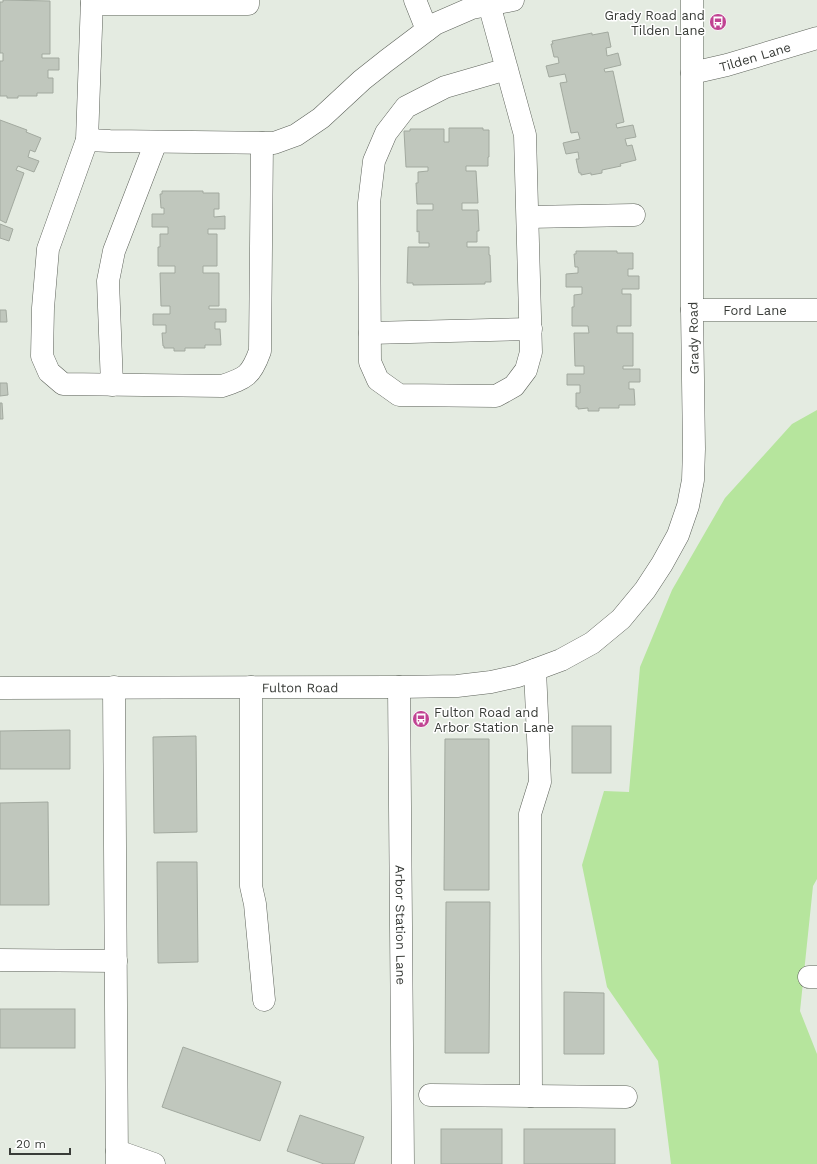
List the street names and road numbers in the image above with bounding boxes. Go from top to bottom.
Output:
street label: Tilden Lane [718,39,793,75]
street label: Grady Road [685,302,702,374]
street label: Ford Lane [723,303,787,318]
street label: Fulton Road [262,680,338,695]
street label: Arbor Station Lane [392,865,408,985]

